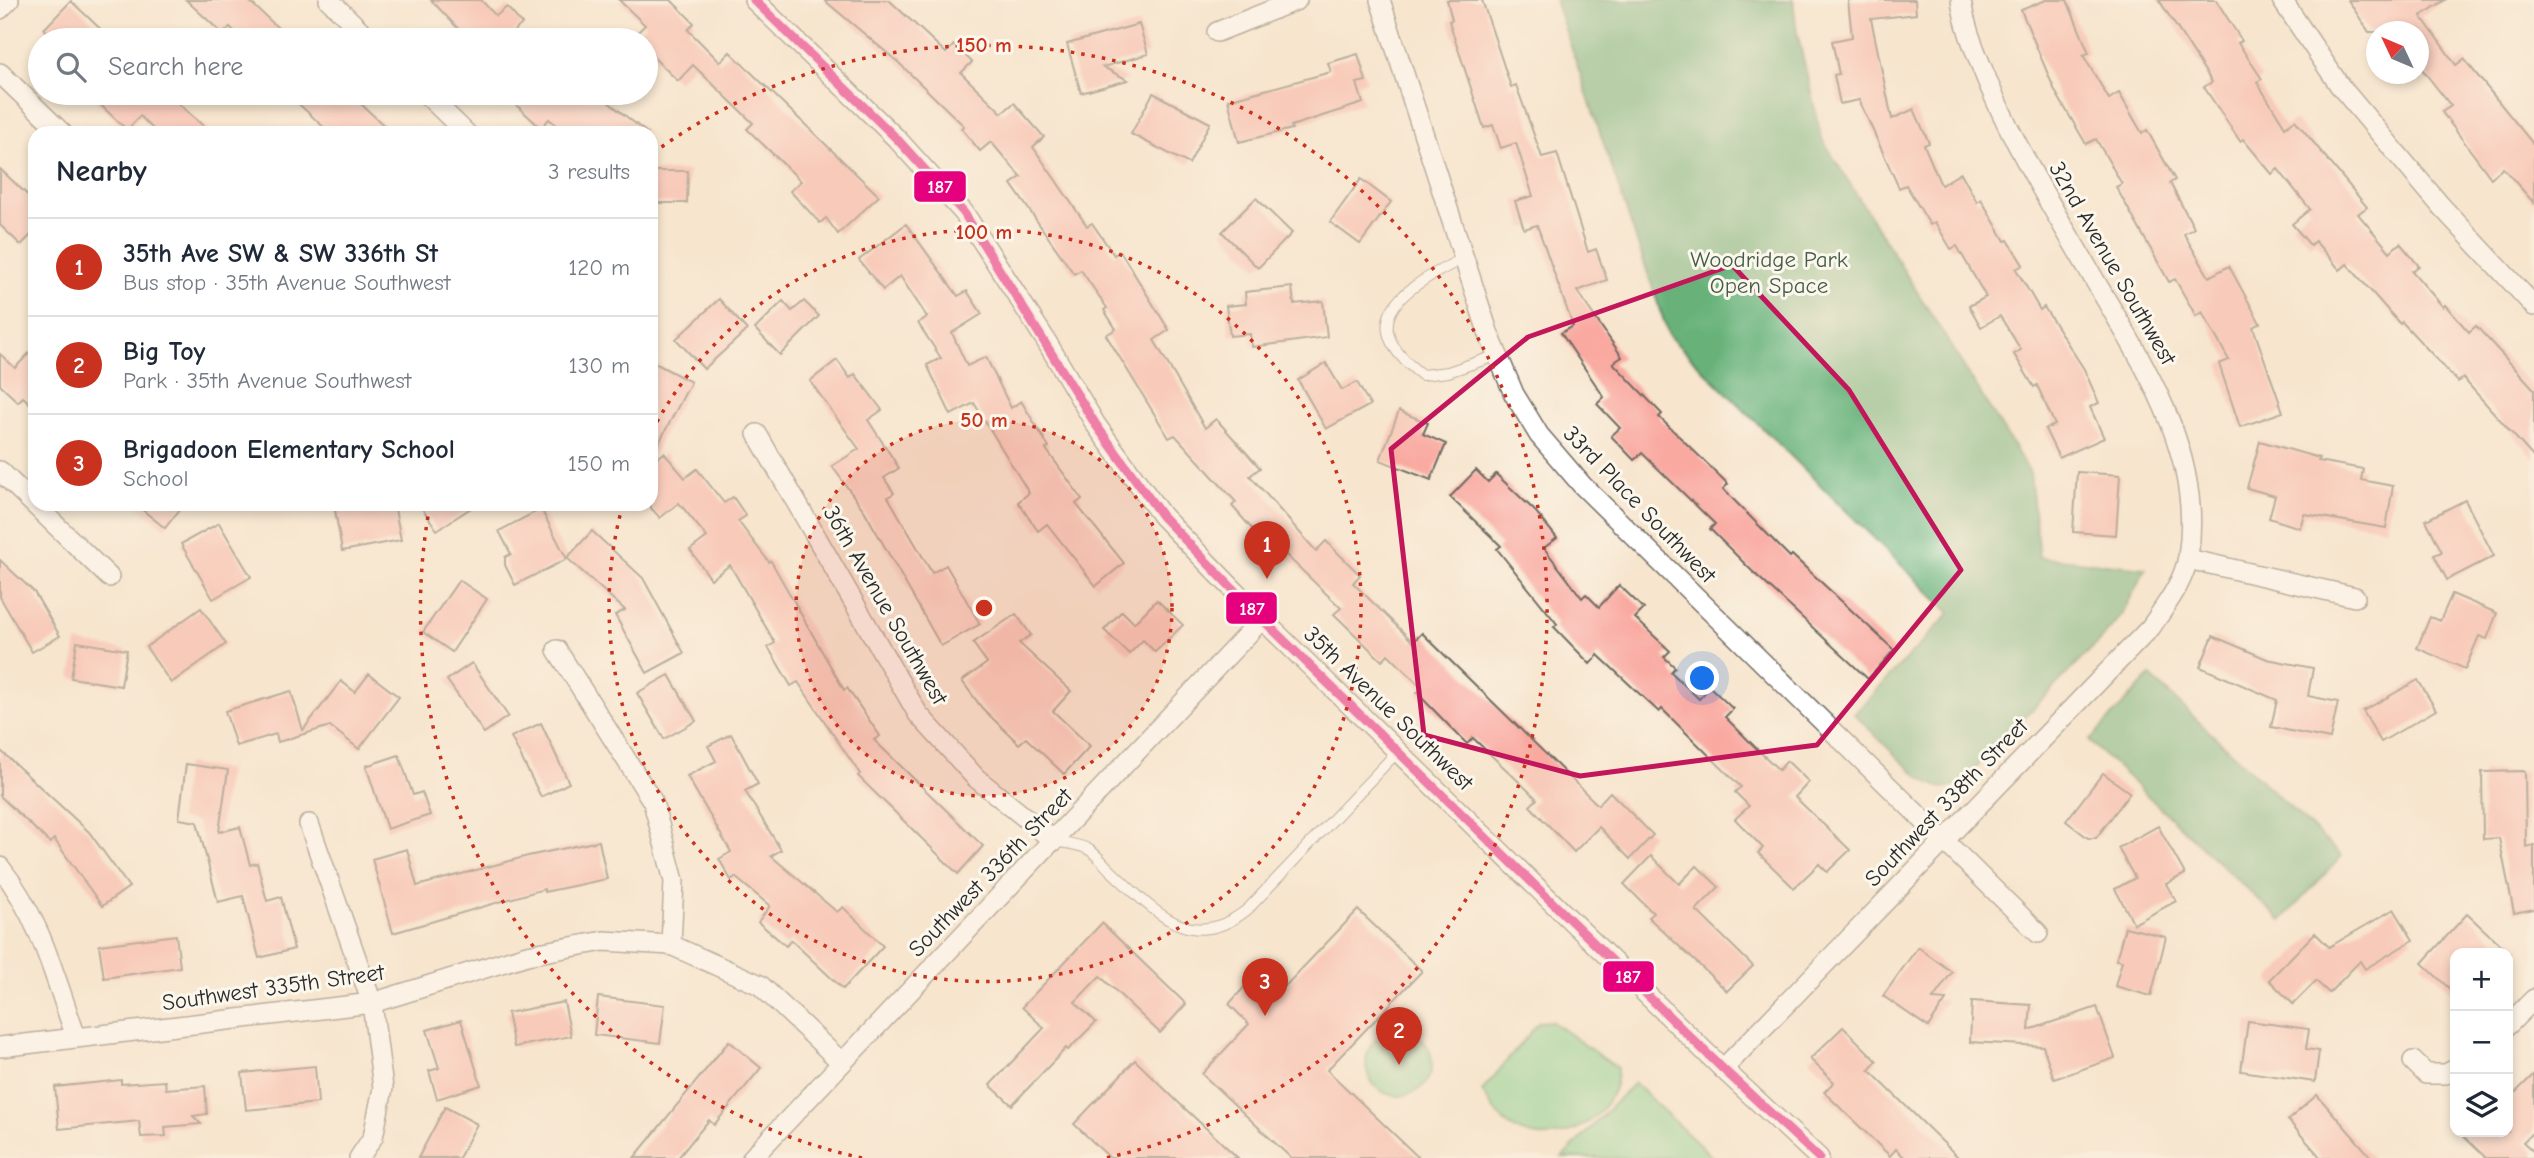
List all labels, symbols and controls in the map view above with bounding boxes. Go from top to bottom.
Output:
north arrow [2366,21,2429,84]
search box [28,28,658,105]
text: 150 m [956,33,1012,57]
icon: search [52,48,90,86]
text: Search here [108,52,243,82]
text: Nearby [56,154,147,189]
street label: 32nd Avenue Southwest [2043,157,2183,371]
text: 3 results [548,158,630,185]
line badge: 187 [913,170,967,203]
text: 187 [927,176,953,198]
text: 100 m [956,220,1012,244]
text: 35th Ave SW & SW 336th St [123,239,438,269]
park label: Woodridge Park Open Space [1690,246,1848,299]
text: 1 [74,254,84,281]
text: 120 m [568,254,630,281]
text: Bus stop · 35th Avenue Southwest [123,269,450,296]
text: Big Toy [123,337,205,367]
text: 2 [73,352,85,379]
text: 130 m [569,352,630,379]
text: Park · 35th Avenue Southwest [123,367,411,394]
text: 50 m [960,408,1008,432]
street label: 33rd Place Southwest [1558,420,1723,590]
text: Brigadoon Elementary School [123,435,455,465]
text: 3 [73,450,85,477]
text: 150 m [568,450,630,477]
text: School [123,465,188,492]
street label: 36th Avenue Southwest [818,501,954,711]
pin: 1 [1244,521,1290,579]
line badge: 187 [1225,591,1278,625]
centre of rings [972,596,996,620]
text: 187 [1239,598,1265,620]
street label: 35th Avenue Southwest [1298,621,1480,797]
your location [1685,661,1719,695]
street label: Southwest 338th Street [1859,712,2035,892]
street label: Southwest 336th Street [903,781,1079,962]
map controls [2450,948,2513,1137]
button: + [2450,948,2513,1011]
street label: Southwest 335th Street [160,958,387,1016]
pin: 3 [1242,958,1288,1016]
line badge: 187 [1602,960,1655,993]
text: 187 [1615,966,1641,988]
pin: 2 [1376,1007,1422,1065]
button: − [2450,1011,2513,1074]
button: layers [2450,1074,2513,1137]

